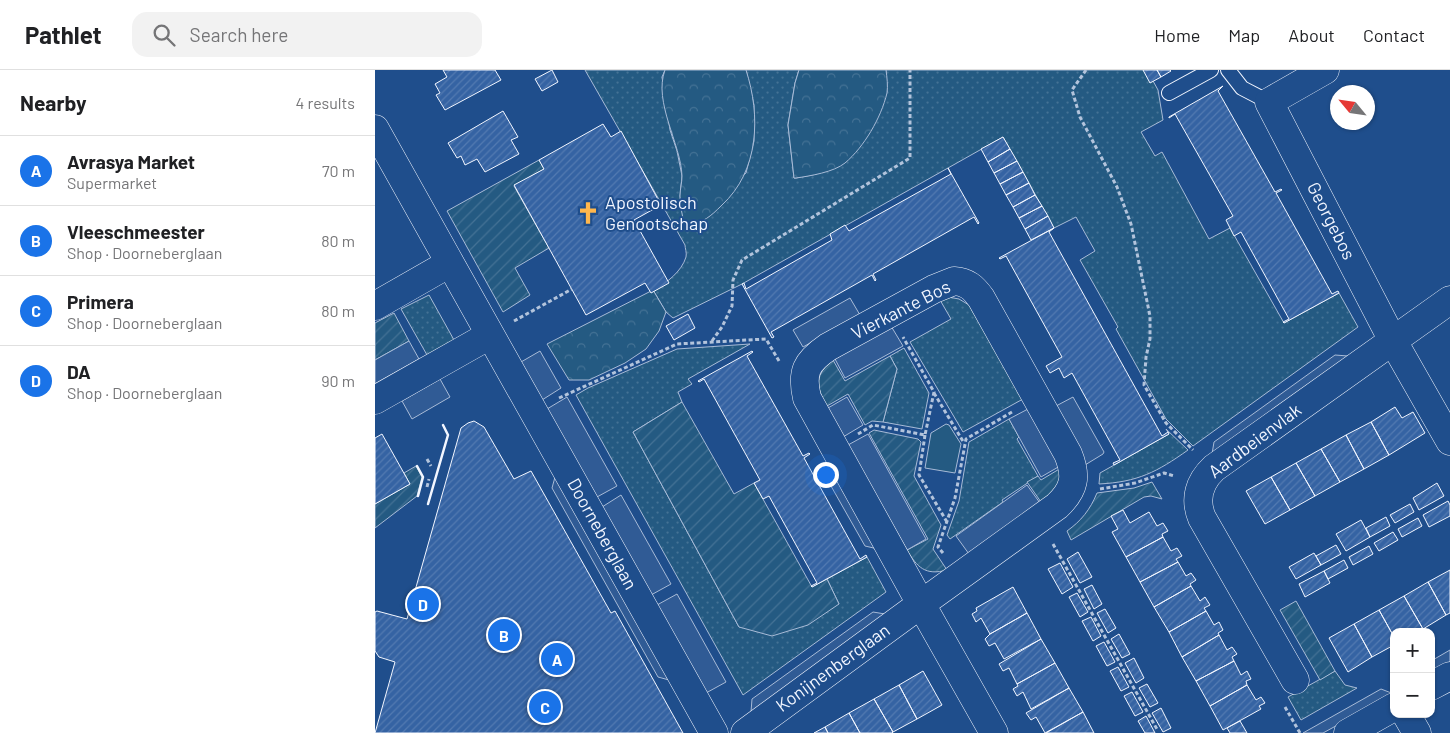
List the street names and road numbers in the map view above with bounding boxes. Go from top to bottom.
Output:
street label: Georgebos [1303,178,1361,263]
street label: Vierkante Bos [847,275,954,344]
street label: Aardbeienvlak [1204,398,1305,482]
street label: Doorneberglaan [563,474,643,593]
street label: Konijnenberglaan [771,618,894,716]

